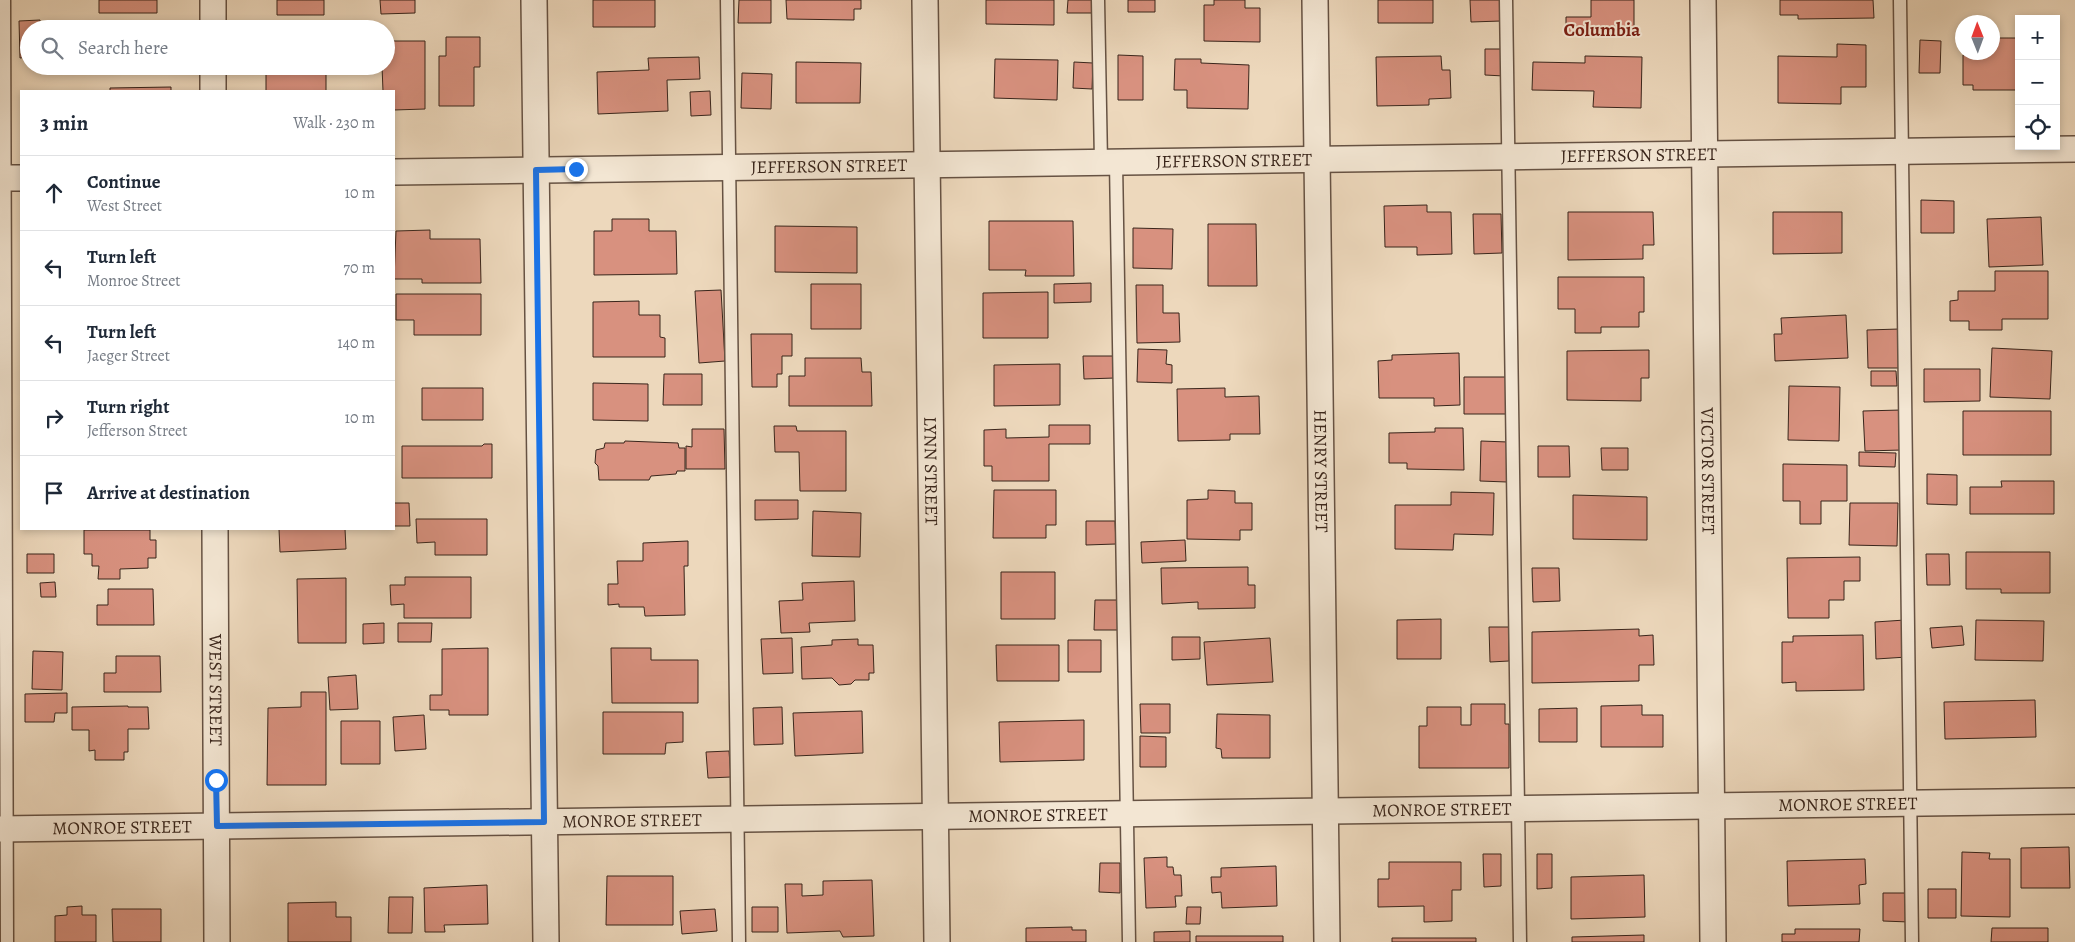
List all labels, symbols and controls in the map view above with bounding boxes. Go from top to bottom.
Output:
north arrow [1955,15,2000,60]
map controls [2015,15,2060,150]
button: + [2015,15,2060,60]
district label: Columbia [1564,17,1641,43]
search box [20,20,395,75]
icon: search [38,34,66,62]
text: Search here [78,35,168,61]
button: − [2015,60,2060,105]
button: locate [2015,105,2060,150]
text: 3 min [40,109,88,137]
text: Walk · 230 m [293,112,375,134]
street label: JEFFERSON STREET [1561,142,1717,168]
street label: JEFFERSON STREET [1156,147,1312,174]
street label: JEFFERSON STREET [751,153,907,179]
route end [565,158,588,181]
text: Continue [87,169,161,195]
icon: ahead [40,179,68,207]
text: 10 m [345,182,375,204]
text: West Street [87,195,162,217]
text: Turn left [87,244,156,270]
icon: left [40,254,68,282]
text: 70 m [343,257,375,279]
text: Monroe Street [87,270,181,292]
text: Turn left [87,319,156,345]
icon: left [40,329,68,357]
text: 140 m [337,332,375,354]
text: Jaeger Street [87,345,170,367]
text: Turn right [87,394,169,420]
icon: right [40,404,68,432]
street label: VICTOR STREET [1695,406,1721,535]
text: 10 m [345,407,375,429]
street label: HENRY STREET [1308,409,1334,533]
street label: LYNN STREET [918,416,944,526]
text: Jefferson Street [87,420,188,442]
icon: arrive [40,479,68,507]
text: Arrive at destination [87,480,250,506]
street label: WEST STREET [204,633,228,746]
route start [205,769,228,792]
street label: MONROE STREET [1778,791,1918,817]
street label: MONROE STREET [1372,797,1512,822]
street label: MONROE STREET [968,802,1108,828]
street label: MONROE STREET [562,808,702,833]
street label: MONROE STREET [52,814,192,840]

